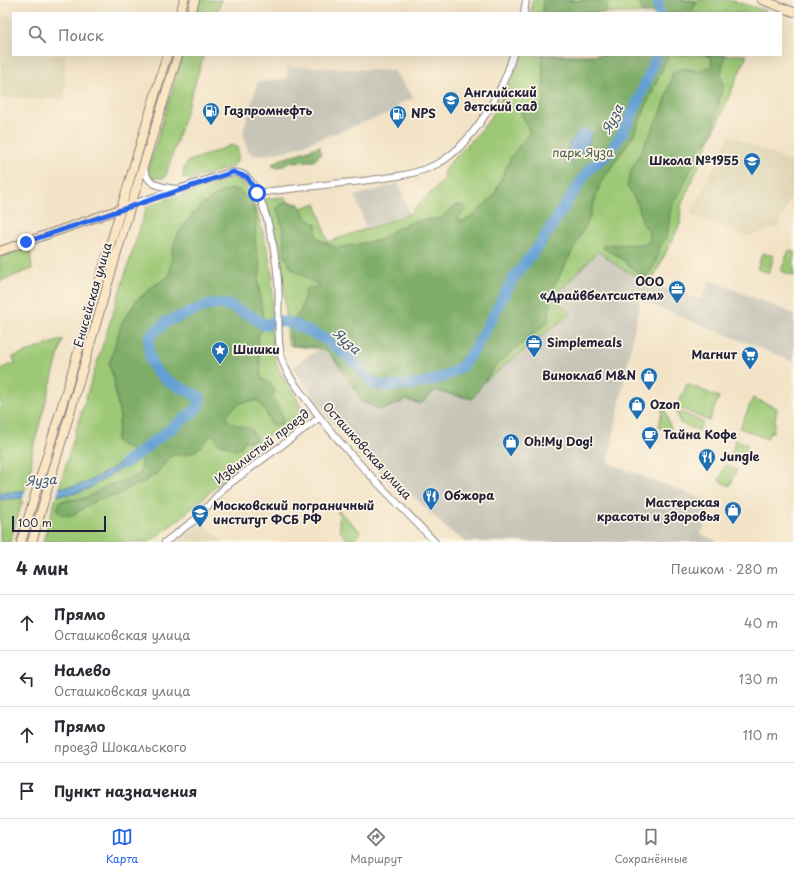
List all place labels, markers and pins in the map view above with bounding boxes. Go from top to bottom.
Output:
place label: Английский детский сад [464,83,537,115]
school or university icon: Английский детский сад [441,90,461,115]
fuel station icon: Газпромнефть [201,101,221,126]
place label: Газпромнефть [224,101,312,119]
fuel station icon: NPS [388,104,408,129]
place label: NPS [411,104,436,122]
place label: Школа №1955 [649,151,739,169]
school or university icon: Школа №1955 [742,151,762,176]
place label: ООО «Драйвбелтсистем» [540,272,664,304]
office icon: ООО «Драйвбелтсистем» [667,279,687,304]
office icon: Simplemeals [524,333,544,358]
place label: Simplemeals [547,333,622,351]
place icon: Шишки [210,340,230,365]
place label: Шишки [233,340,280,358]
place label: Магнит [691,345,738,363]
supermarket icon: Магнит [740,345,760,370]
place label: Виноклаб М&N [542,366,636,384]
shop icon: Виноклаб М&N [639,366,659,391]
shop icon: Ozon [627,395,647,420]
place label: Ozon [650,395,680,413]
cafe icon: Тайна Кофе [640,425,660,450]
place label: Тайна Кофе [663,425,737,443]
shop icon: Oh!My Dog! [501,432,521,457]
place label: Oh!My Dog! [524,432,593,450]
restaurant icon: Jungle [697,447,717,472]
place label: Jungle [720,447,760,465]
restaurant icon: Обжора [421,486,441,511]
place label: Обжора [444,486,494,504]
place label: Мастерская красоты и здоровья [597,493,720,525]
place label: Московский пограничный институт ФСБ РФ [213,496,374,528]
shop icon: Мастерская красоты и здоровья [723,500,743,525]
school or university icon: Московский пограничный институт ФСБ РФ [190,503,210,528]

